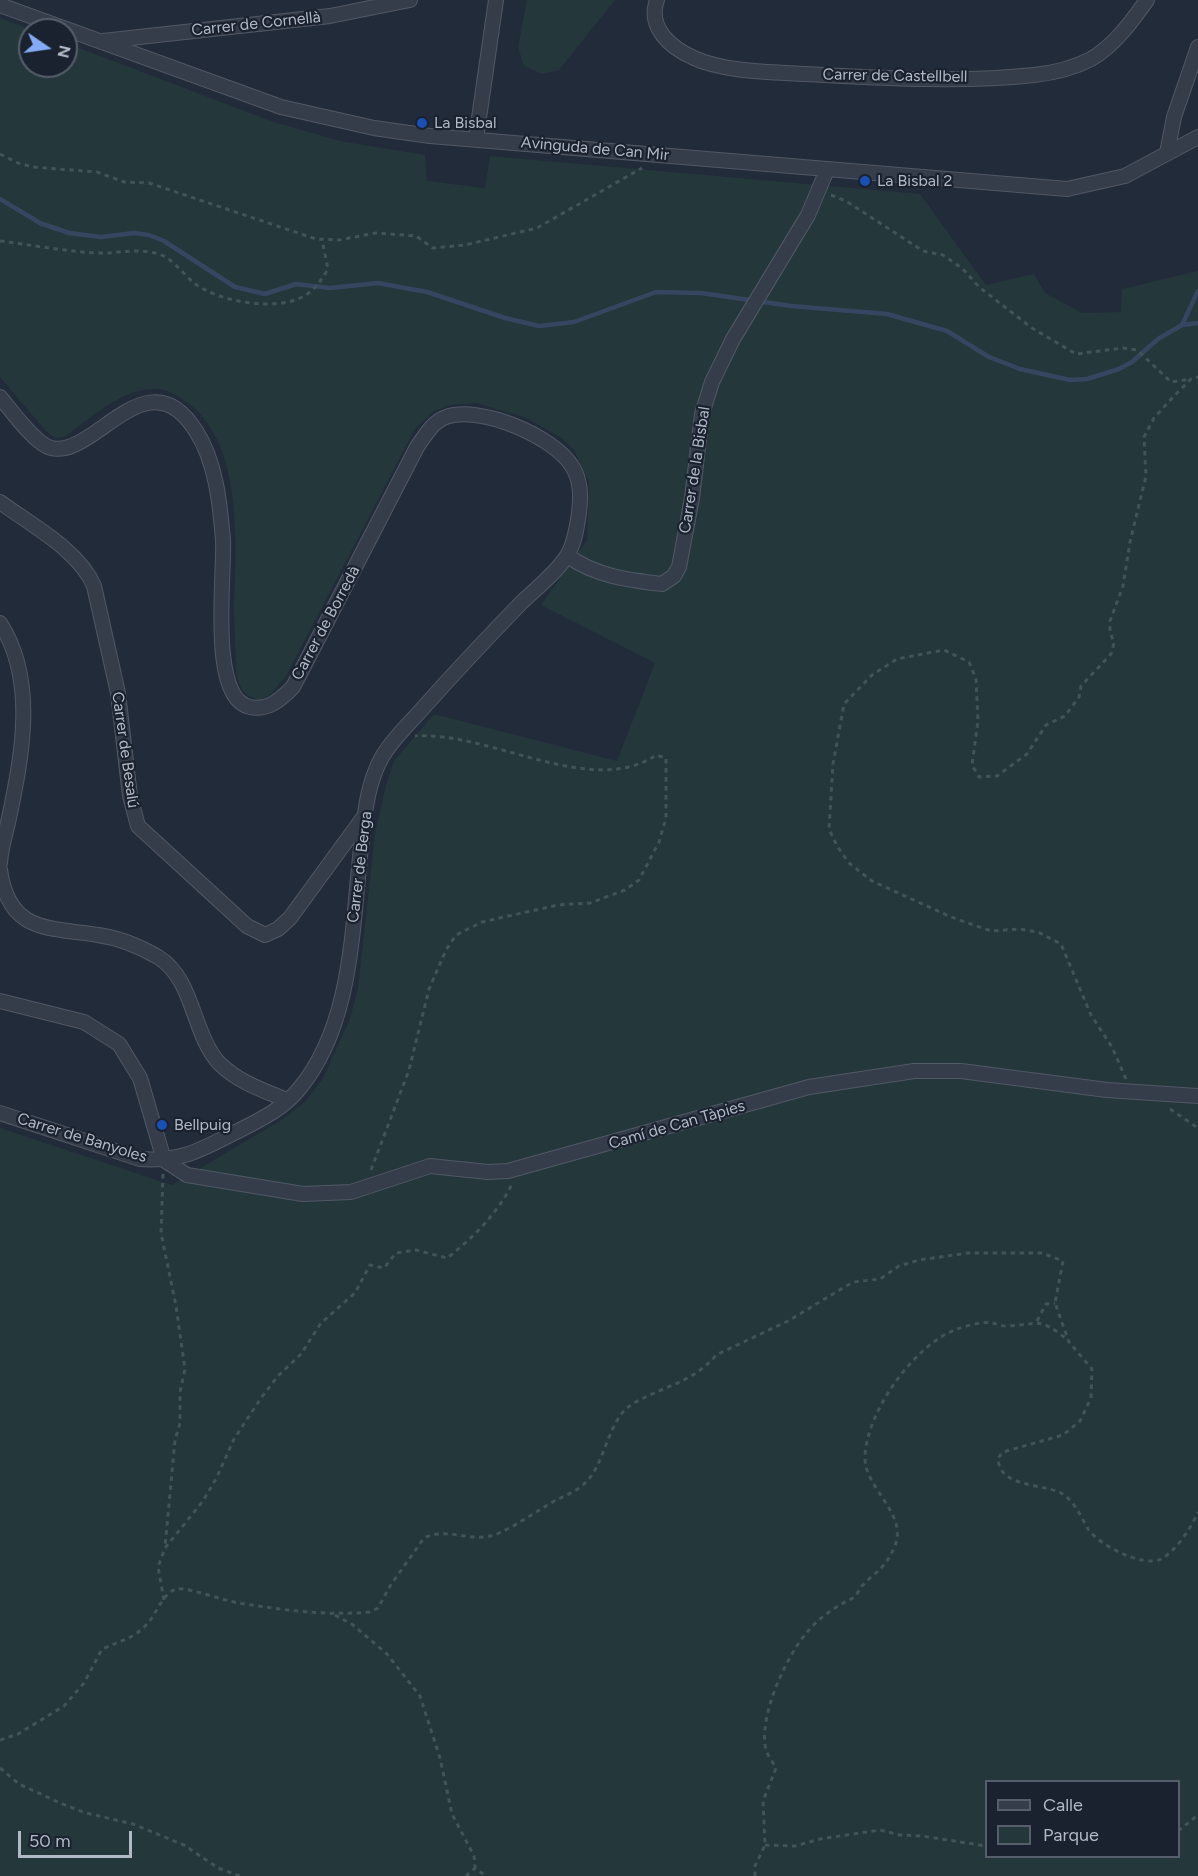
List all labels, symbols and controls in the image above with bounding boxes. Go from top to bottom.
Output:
street label: Carrer de Cornellà [190,8,322,40]
north arrow [18,18,78,78]
text: N [53,44,75,60]
street label: Carrer de Castellbell [822,65,968,87]
place label: La Bisbal [434,113,496,133]
marker: La Bisbal [415,116,429,130]
street label: Avinguda de Can Mir [520,133,670,165]
place label: La Bisbal 2 [877,171,952,191]
marker: La Bisbal 2 [858,174,872,188]
street label: Carrer de la Bisbal [675,405,715,535]
street label: Carrer de Borredà [288,563,364,683]
street label: Carrer de Besalú [107,691,143,809]
street label: Carrer de Berga [344,810,376,924]
street label: Camí de Can Tàpies [607,1096,747,1154]
street label: Carrer de Banyoles [15,1109,149,1167]
place label: Bellpuig [174,1115,231,1135]
marker: Bellpuig [155,1118,169,1132]
legend [985,1780,1180,1858]
text: Calle [1043,1794,1083,1816]
scale bar [21,1819,135,1857]
text: Parque [1043,1824,1099,1846]
text: 50 m [29,1830,71,1852]

